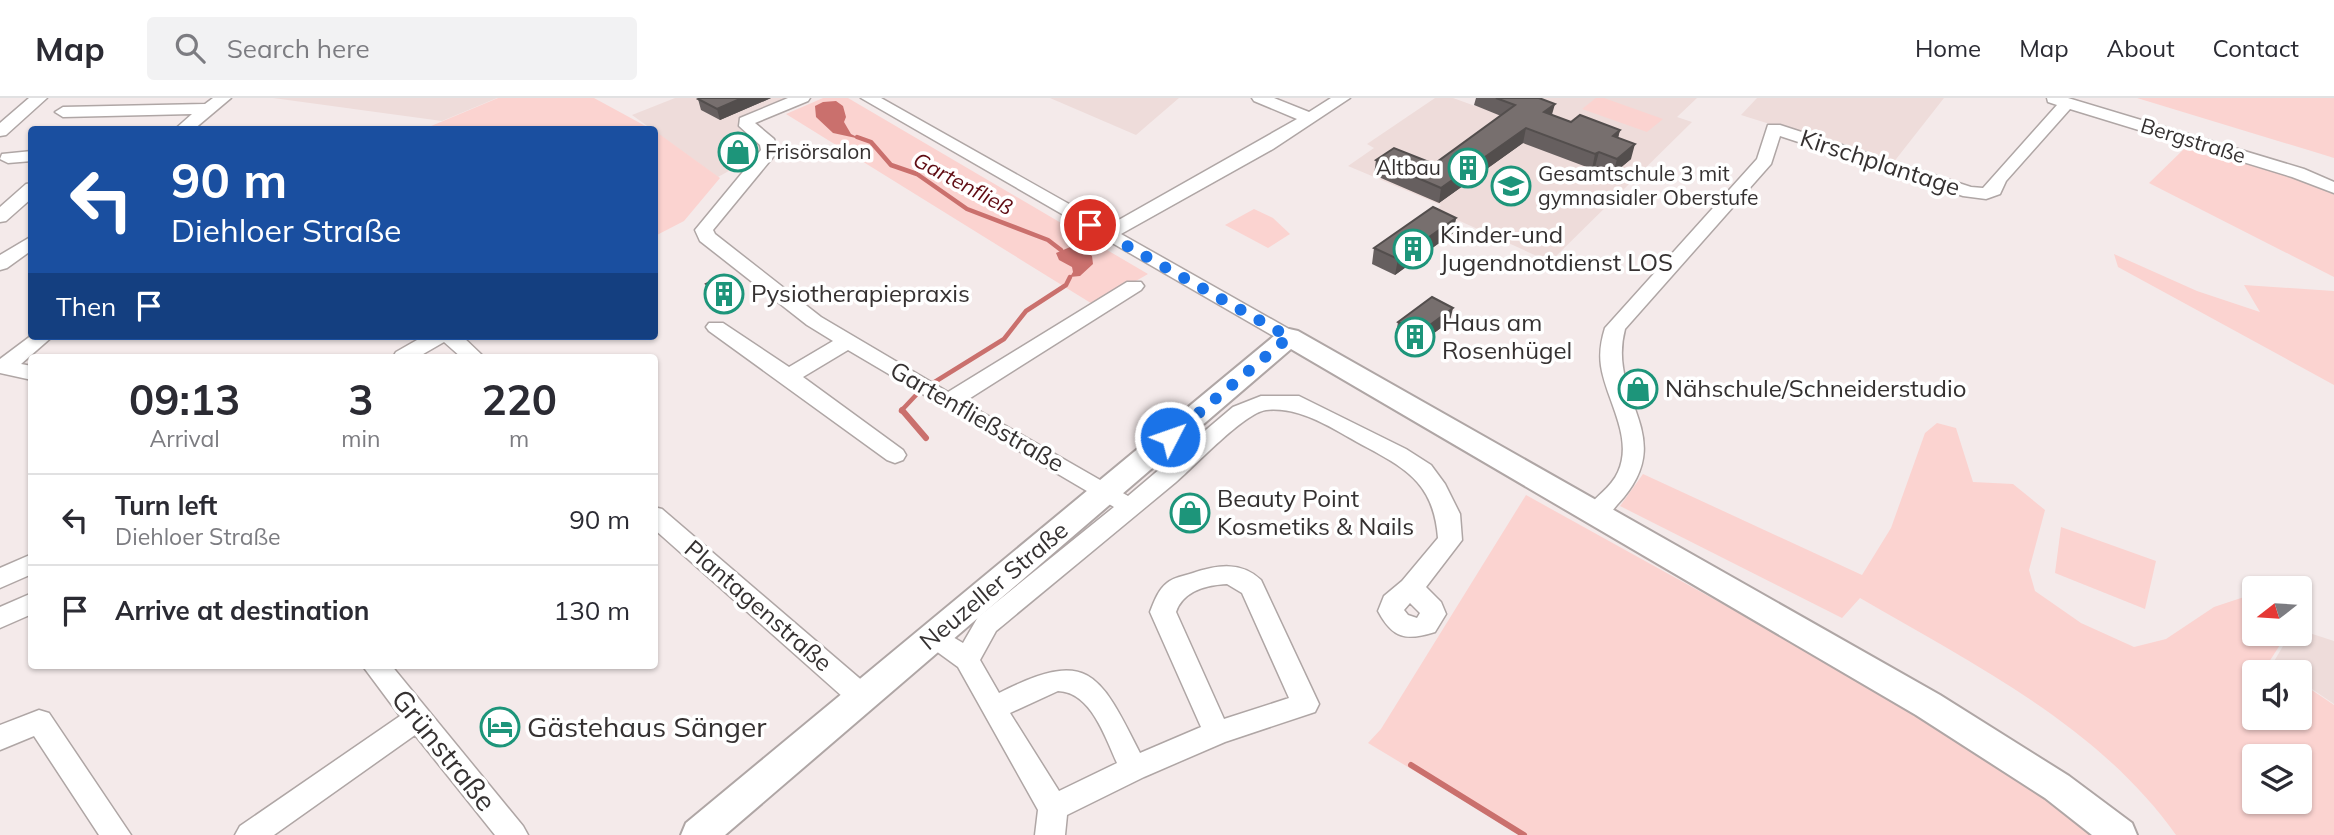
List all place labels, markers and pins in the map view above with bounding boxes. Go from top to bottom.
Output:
shop icon: Frisörsalon [717,131,759,173]
place label: Frisörsalon [765,138,871,164]
building icon: Altbau [1447,147,1489,189]
place label: Altbau [1376,154,1441,180]
place label: Gesamtschule 3 mit gymnasialer Oberstufe [1538,160,1758,210]
school or university icon: Gesamtschule 3 mit gymnasialer Oberstufe [1490,165,1532,207]
pin [1060,195,1120,255]
place label: Kinder-und Jugendnotdienst LOS [1440,219,1673,277]
building icon: Kinder-und Jugendnotdienst LOS [1392,228,1434,270]
building icon: Pysiotherapiepraxis [703,273,745,315]
place label: Pysiotherapiepraxis [751,278,970,308]
place label: Haus am Rosenhügel [1442,307,1572,365]
building icon: Haus am Rosenhügel [1394,316,1436,358]
shop icon: Nähschule/Schneiderstudio [1617,368,1659,410]
place label: Nähschule/Schneiderstudio [1665,373,1966,403]
place label: Beauty Point Kosmetiks & Nails [1217,483,1414,541]
shop icon: Beauty Point Kosmetiks & Nails [1169,492,1211,534]
hotel icon: Gästehaus Sänger [479,706,521,748]
place label: Gästehaus Sänger [527,709,767,744]

